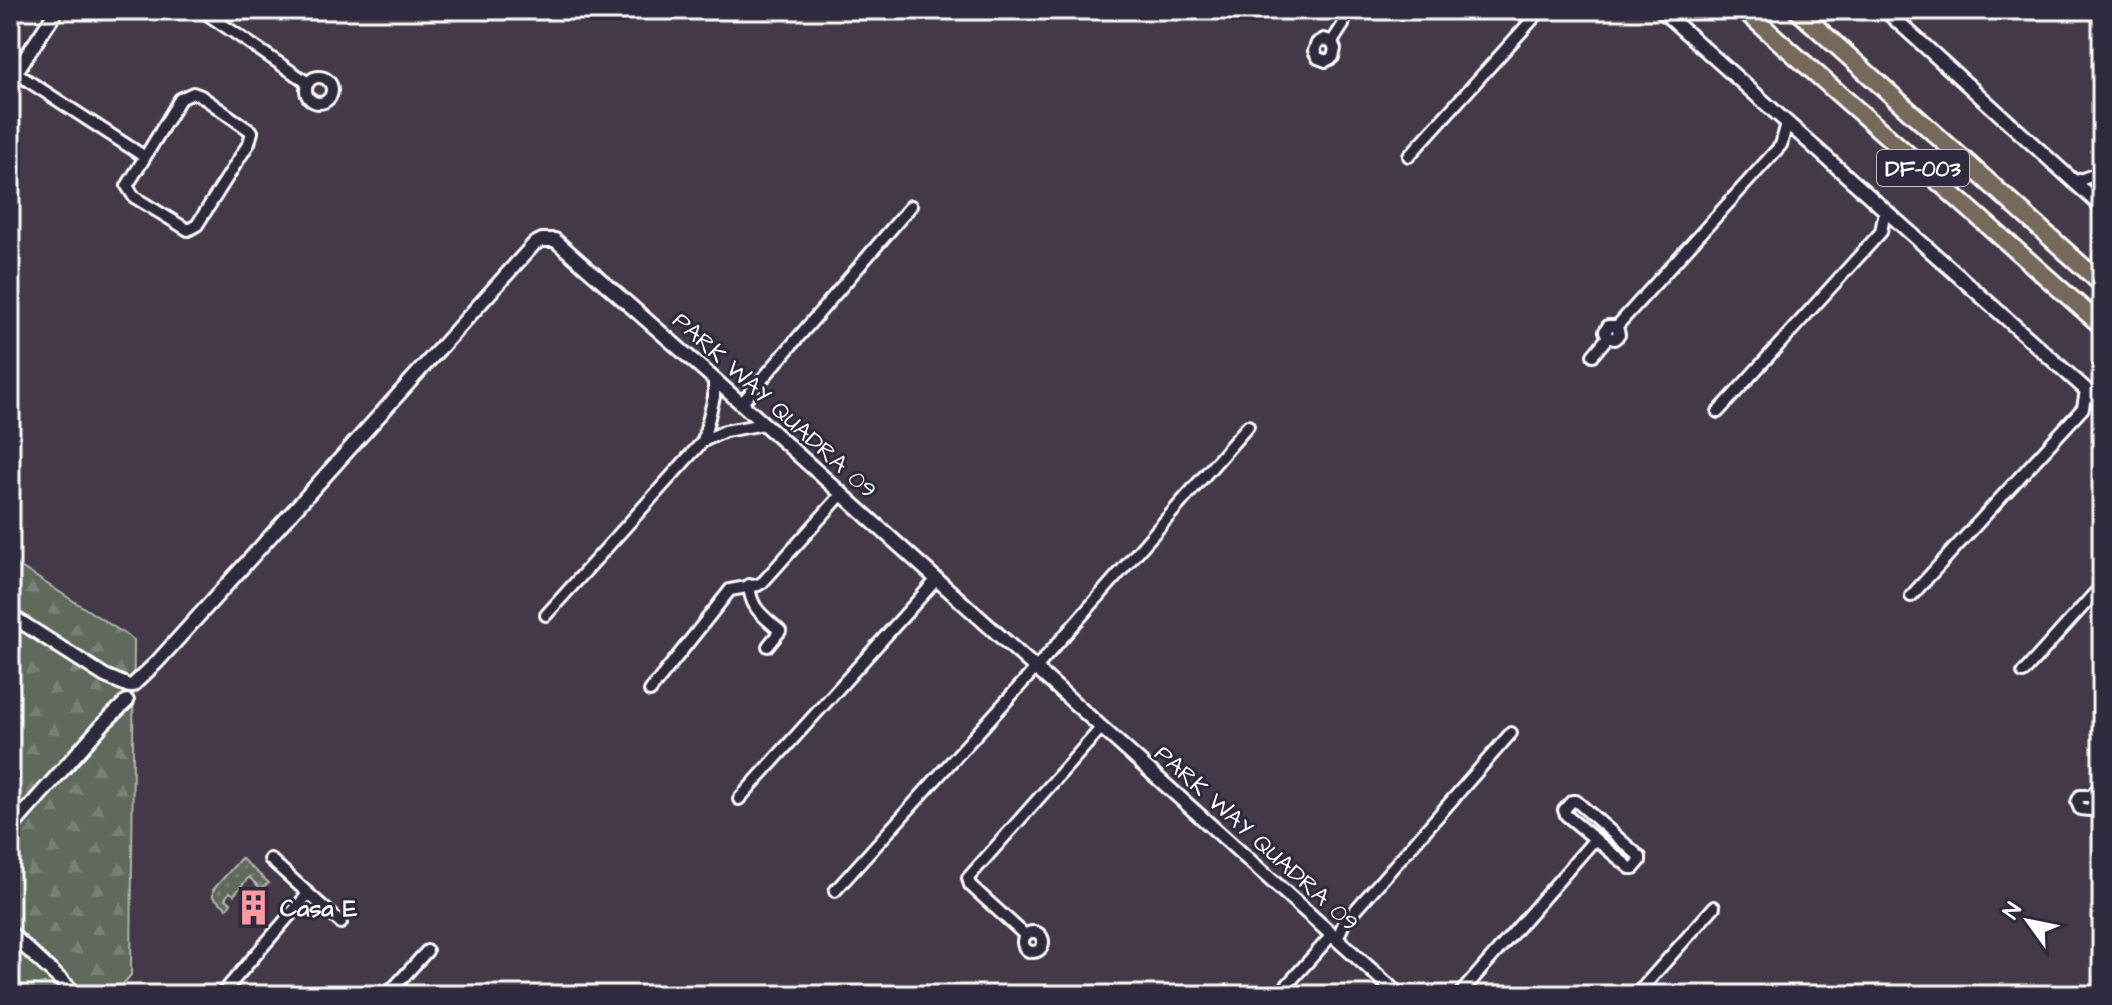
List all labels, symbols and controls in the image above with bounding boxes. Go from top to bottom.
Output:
road number: DF-003 [1877,150,1969,186]
street label: PARK WAY QUADRA 09 [665,305,884,507]
street label: PARK WAY QUADRA 09 [1147,738,1366,940]
north arrow [1988,881,2068,961]
building icon: Casa E [235,889,273,927]
place label: Casa E [280,892,358,926]
text: N [1996,897,2029,925]

